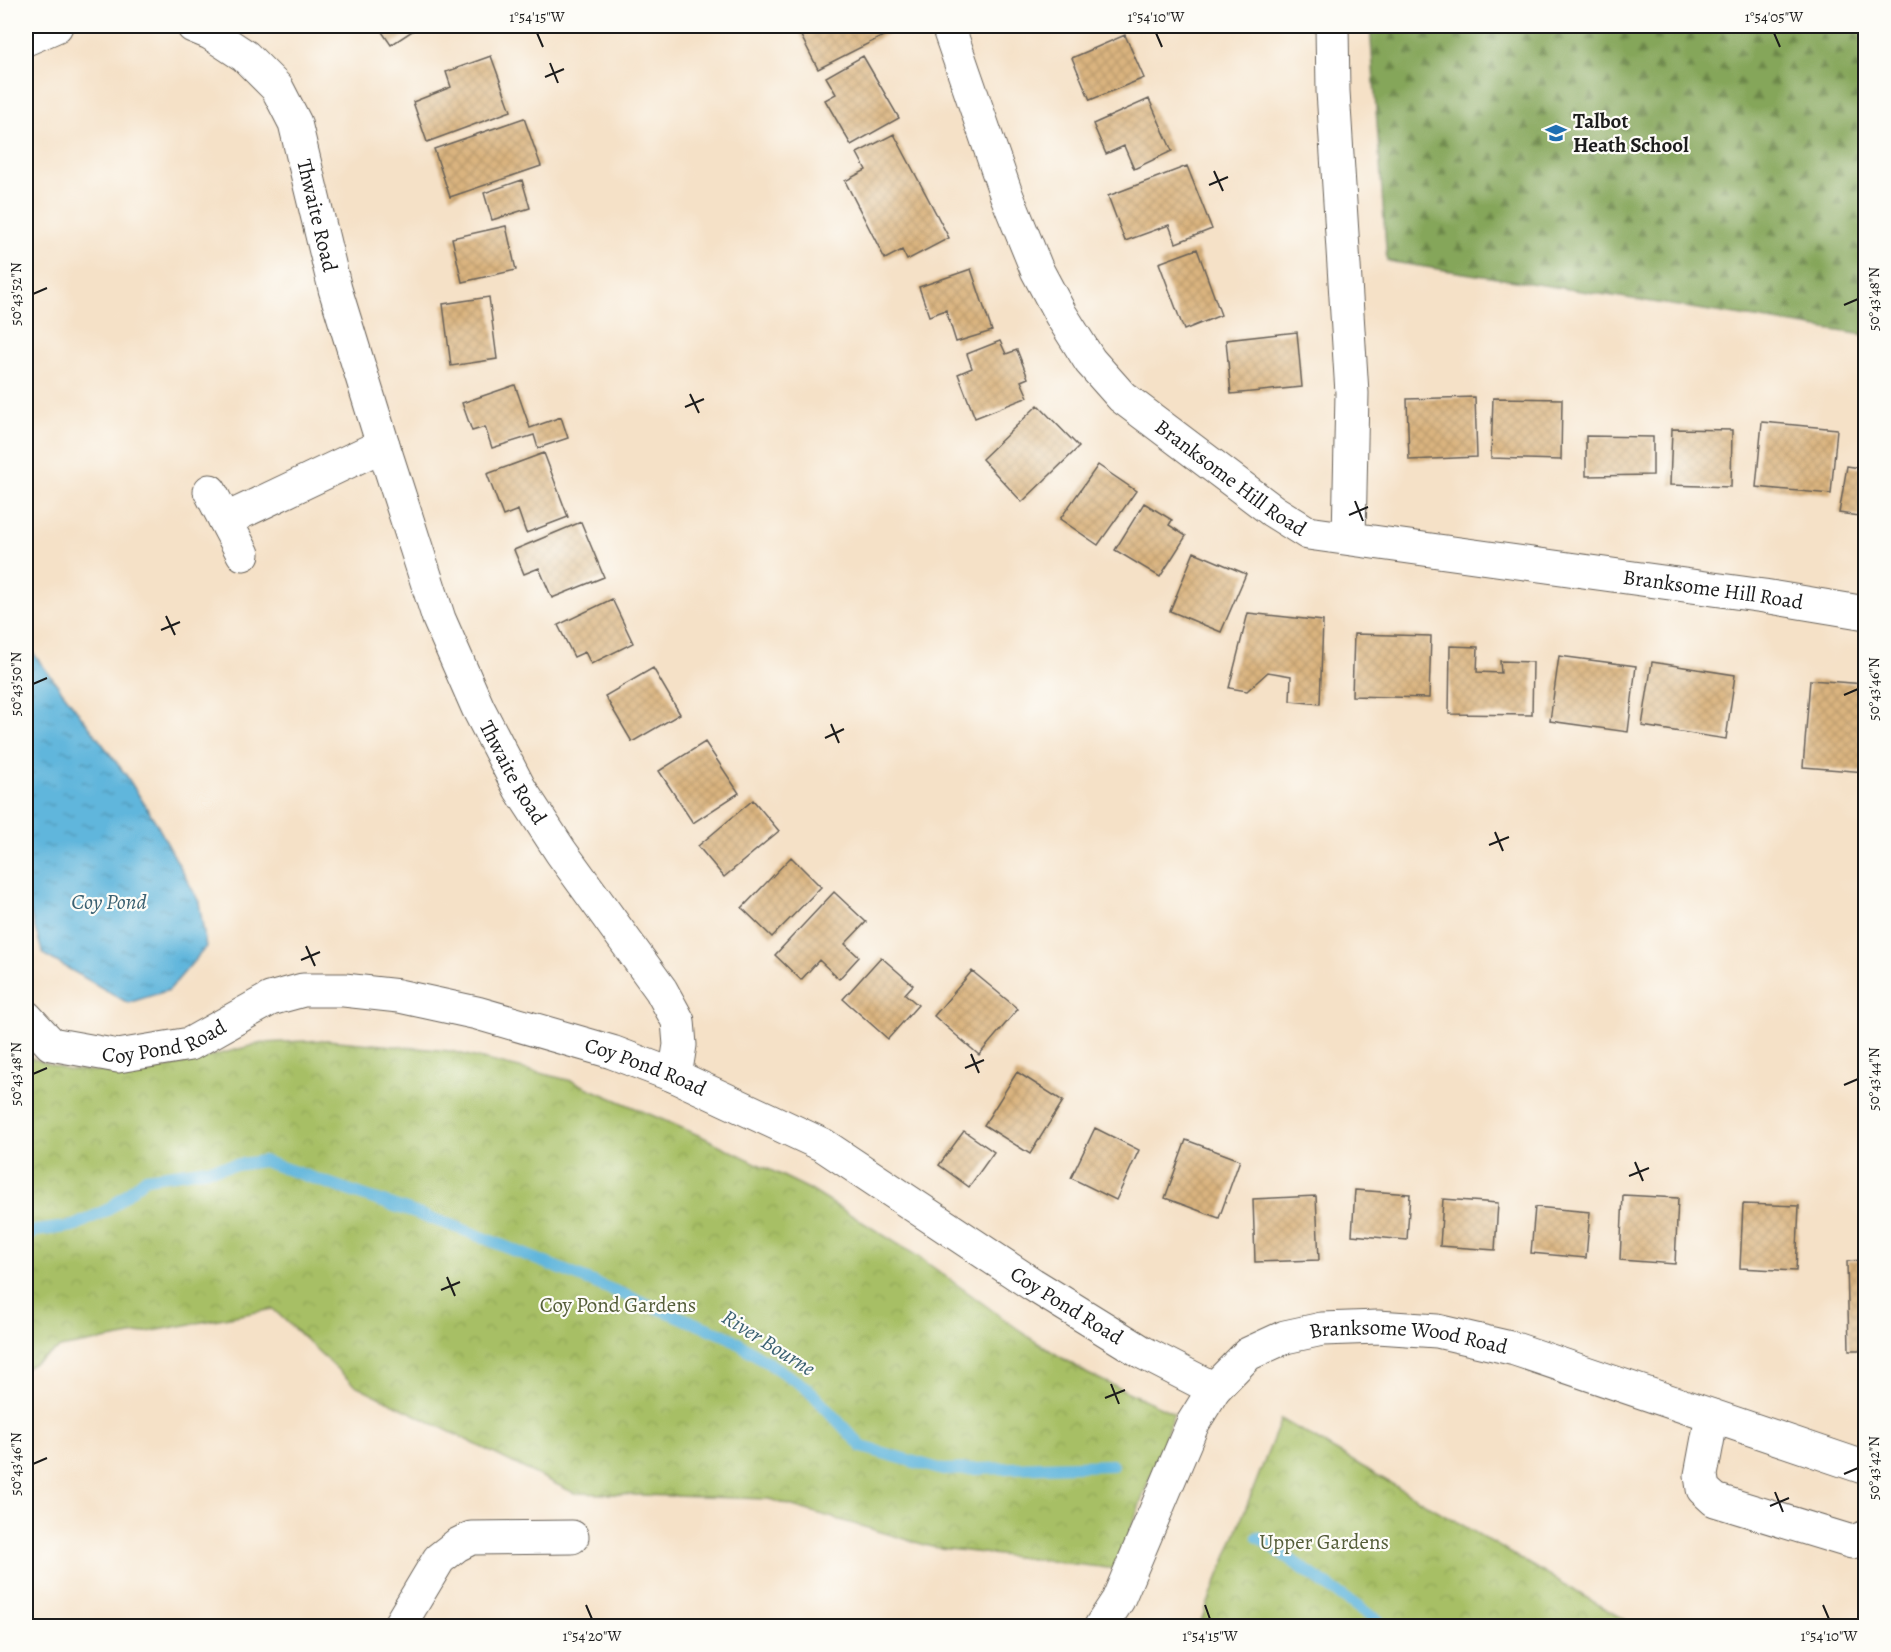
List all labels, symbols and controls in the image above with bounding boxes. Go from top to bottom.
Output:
text: 1°54'15"W [509,7,565,27]
text: 1°54'10"W [1127,7,1185,27]
text: 1°54'05"W [1745,7,1803,27]
place label: Talbot Heath School [1573,107,1689,159]
school or university icon: Talbot Heath School [1544,121,1568,145]
street label: Thwaite Road [290,156,345,275]
text: 50°43'52"N [6,262,26,326]
text: 50°43'48"N [1864,267,1884,331]
street label: Branksome Hill Road [1149,413,1313,543]
street label: Branksome Hill Road [1621,563,1806,616]
text: 50°43'50"N [6,652,26,716]
text: 50°43'46"N [1864,657,1884,721]
street label: Thwaite Road [473,716,554,830]
water label: Coy Pond [71,887,147,917]
street label: Coy Pond Road [100,1012,232,1070]
street label: Coy Pond Road [582,1031,712,1103]
text: 50°43'48"N [6,1042,26,1106]
text: 50°43'44"N [1864,1047,1884,1111]
street label: Coy Pond Road [1005,1259,1129,1351]
park label: Coy Pond Gardens [540,1291,696,1319]
water label: River Bourne [716,1302,821,1383]
street label: Branksome Wood Road [1307,1313,1511,1361]
text: 50°43'46"N [6,1432,26,1496]
text: 50°43'42"N [1864,1436,1884,1500]
park label: Upper Gardens [1259,1528,1389,1556]
text: 1°54'20"W [562,1626,622,1646]
text: 1°54'15"W [1182,1626,1238,1646]
text: 1°54'10"W [1800,1626,1858,1646]

